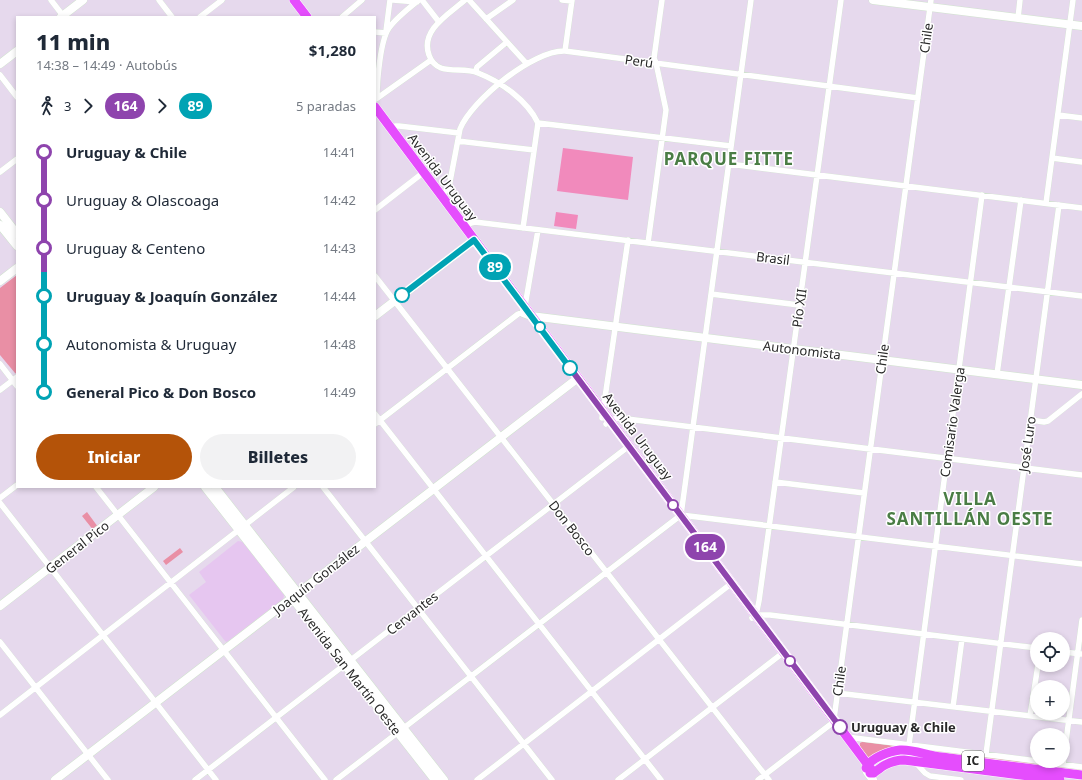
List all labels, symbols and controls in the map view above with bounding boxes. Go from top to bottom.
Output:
street label: Chile [915,22,937,54]
text: 11 min [36,26,110,56]
text: $1,280 [309,40,356,60]
street label: Perú [624,50,654,72]
text: 14:38 – 14:49 · Autobús [36,56,177,74]
icon: walk [36,95,58,117]
icon: forward [77,95,99,117]
icon: forward [151,95,173,117]
text: 164 [113,96,137,115]
text: 89 [187,96,204,115]
text: 3 [64,97,71,115]
text: 5 paradas [296,97,356,115]
street label: Avenida Uruguay [404,130,482,225]
text: Uruguay & Chile [66,142,187,162]
text: 14:41 [323,143,356,161]
district label: PARQUE FITTE [664,147,794,170]
text: Uruguay & Olascoaga [66,190,219,210]
text: 14:42 [323,191,356,209]
text: Uruguay & Centeno [66,238,205,258]
text: 14:43 [323,239,356,257]
street label: Brasil [755,247,791,269]
line badge: 89 [477,254,513,280]
text: 89 [487,257,503,276]
text: Uruguay & Joaquín González [66,286,277,306]
text: 14:44 [323,287,356,305]
unlabelled marker [394,287,410,303]
street label: Pío XII [787,287,811,329]
unlabelled marker [534,321,546,333]
text: Autonomista & Uruguay [66,334,236,354]
text: 14:48 [323,335,356,353]
street label: Autonomista [762,336,842,364]
street label: Chile [871,343,893,375]
unlabelled marker [562,360,578,376]
street label: Comisario Valerga [935,366,969,478]
text: General Pico & Don Bosco [66,382,256,402]
text: 14:49 [323,383,356,401]
street label: Avenida Uruguay [599,389,677,484]
street label: José Luro [1014,415,1040,475]
button: Iniciar [36,434,192,480]
button: Billetes [200,434,356,480]
district label: VILLA SANTILLÁN OESTE [886,487,1054,530]
street label: Don Bosco [545,497,599,559]
unlabelled marker [667,499,679,511]
street label: General Pico [41,516,113,578]
line badge: 164 [682,534,728,560]
text: 164 [693,537,717,556]
street label: Joaquín González [268,540,363,620]
street label: Cervantes [382,587,442,639]
street label: Avenida San Martín Oeste [294,603,406,739]
map controls [1030,632,1070,768]
button: locate [1030,632,1070,672]
unlabelled marker [784,655,796,667]
street label: Chile [828,665,850,697]
button: + [1030,680,1070,720]
place label: Uruguay & Chile [851,718,956,736]
marker: Uruguay & Chile [832,719,848,735]
button: − [1030,728,1070,768]
road number: IC [962,751,984,771]

